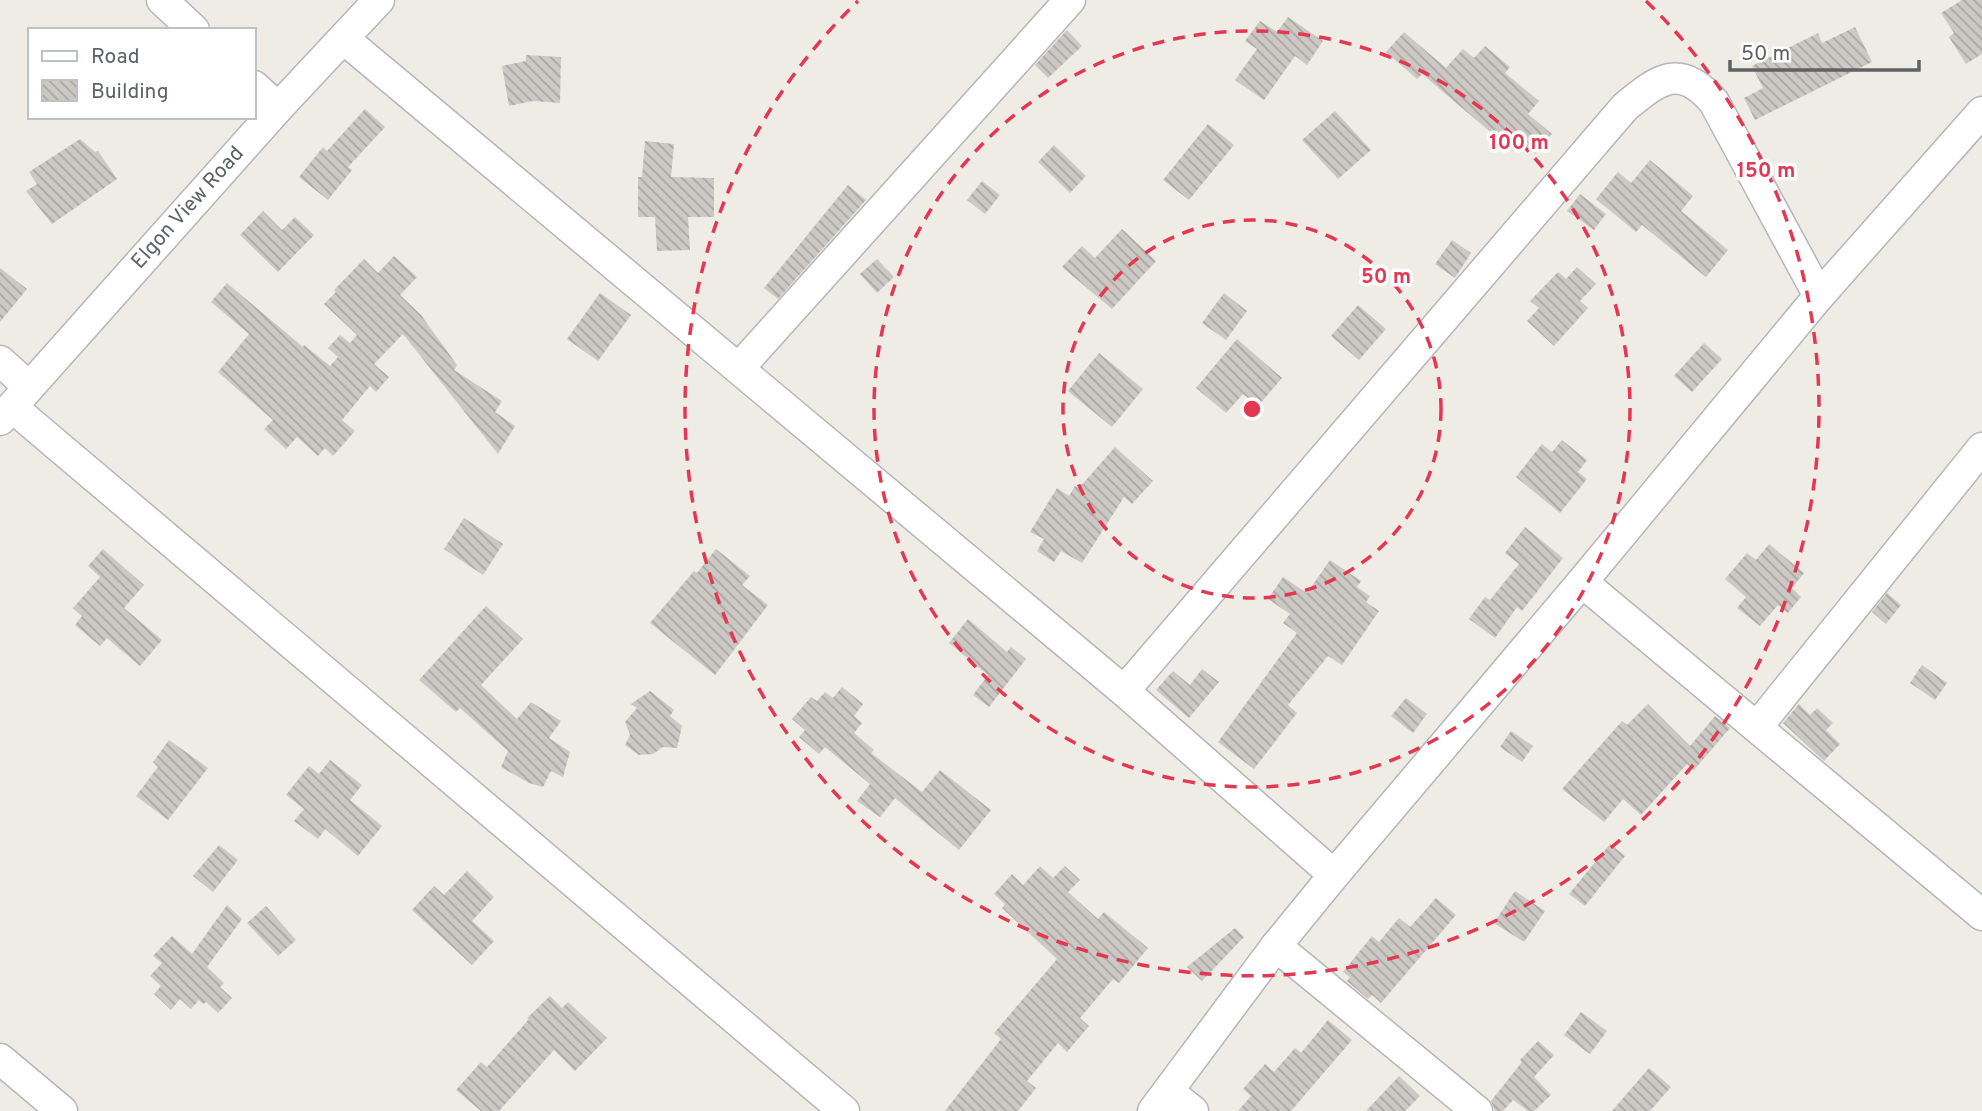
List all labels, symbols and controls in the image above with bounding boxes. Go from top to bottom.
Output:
legend [28,28,256,119]
scale bar [1730,28,1919,72]
text: 50 m [1741,41,1790,68]
text: Road [91,44,140,71]
text: Building [91,79,169,106]
text: 100 m [1489,130,1549,157]
street label: Elgon View Road [126,141,250,275]
text: 150 m [1737,158,1795,185]
text: 50 m [1361,264,1411,291]
centre of rings [1240,397,1264,421]

